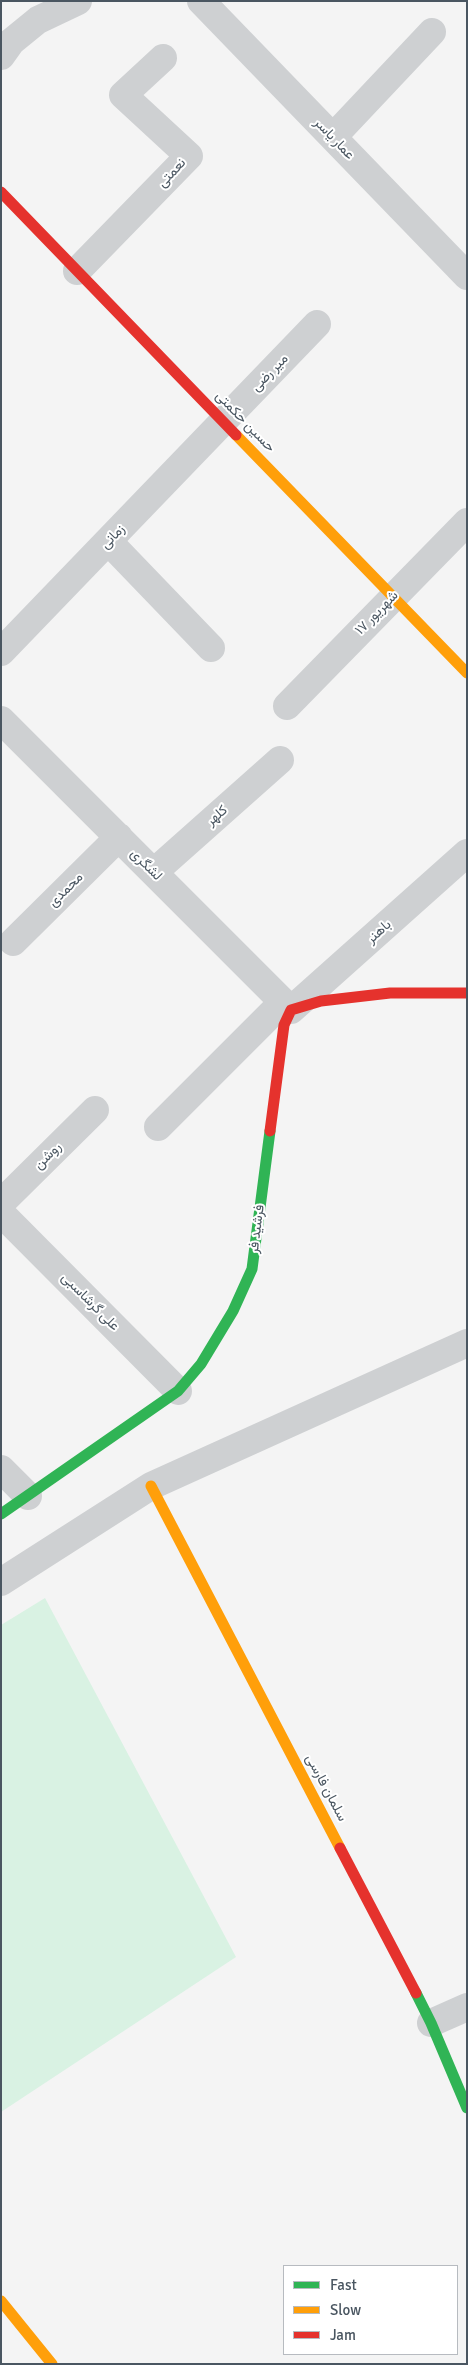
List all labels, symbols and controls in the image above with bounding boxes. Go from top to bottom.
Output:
street label: عمار یاسر [310,115,358,163]
street label: نعمتی [154,155,190,191]
street label: میر رضی [248,351,292,395]
street label: حسین حکمتی [212,388,278,456]
street label: زمانی [97,521,129,553]
street label: ۱۷ شهریور [352,587,402,639]
street label: کلهر [203,802,231,830]
street label: لشگری [127,846,165,884]
street label: محمدی [45,869,87,911]
street label: باهنر [363,917,395,947]
street label: روشن [31,1139,65,1173]
street label: فرشید فر [246,1204,268,1254]
street label: علی گرشاسبی [57,1269,123,1335]
street label: سلمان فارسی [301,1752,351,1824]
legend [283,2265,458,2355]
text: Fast [330,2276,357,2294]
text: Slow [330,2301,361,2319]
text: Jam [330,2326,356,2344]

